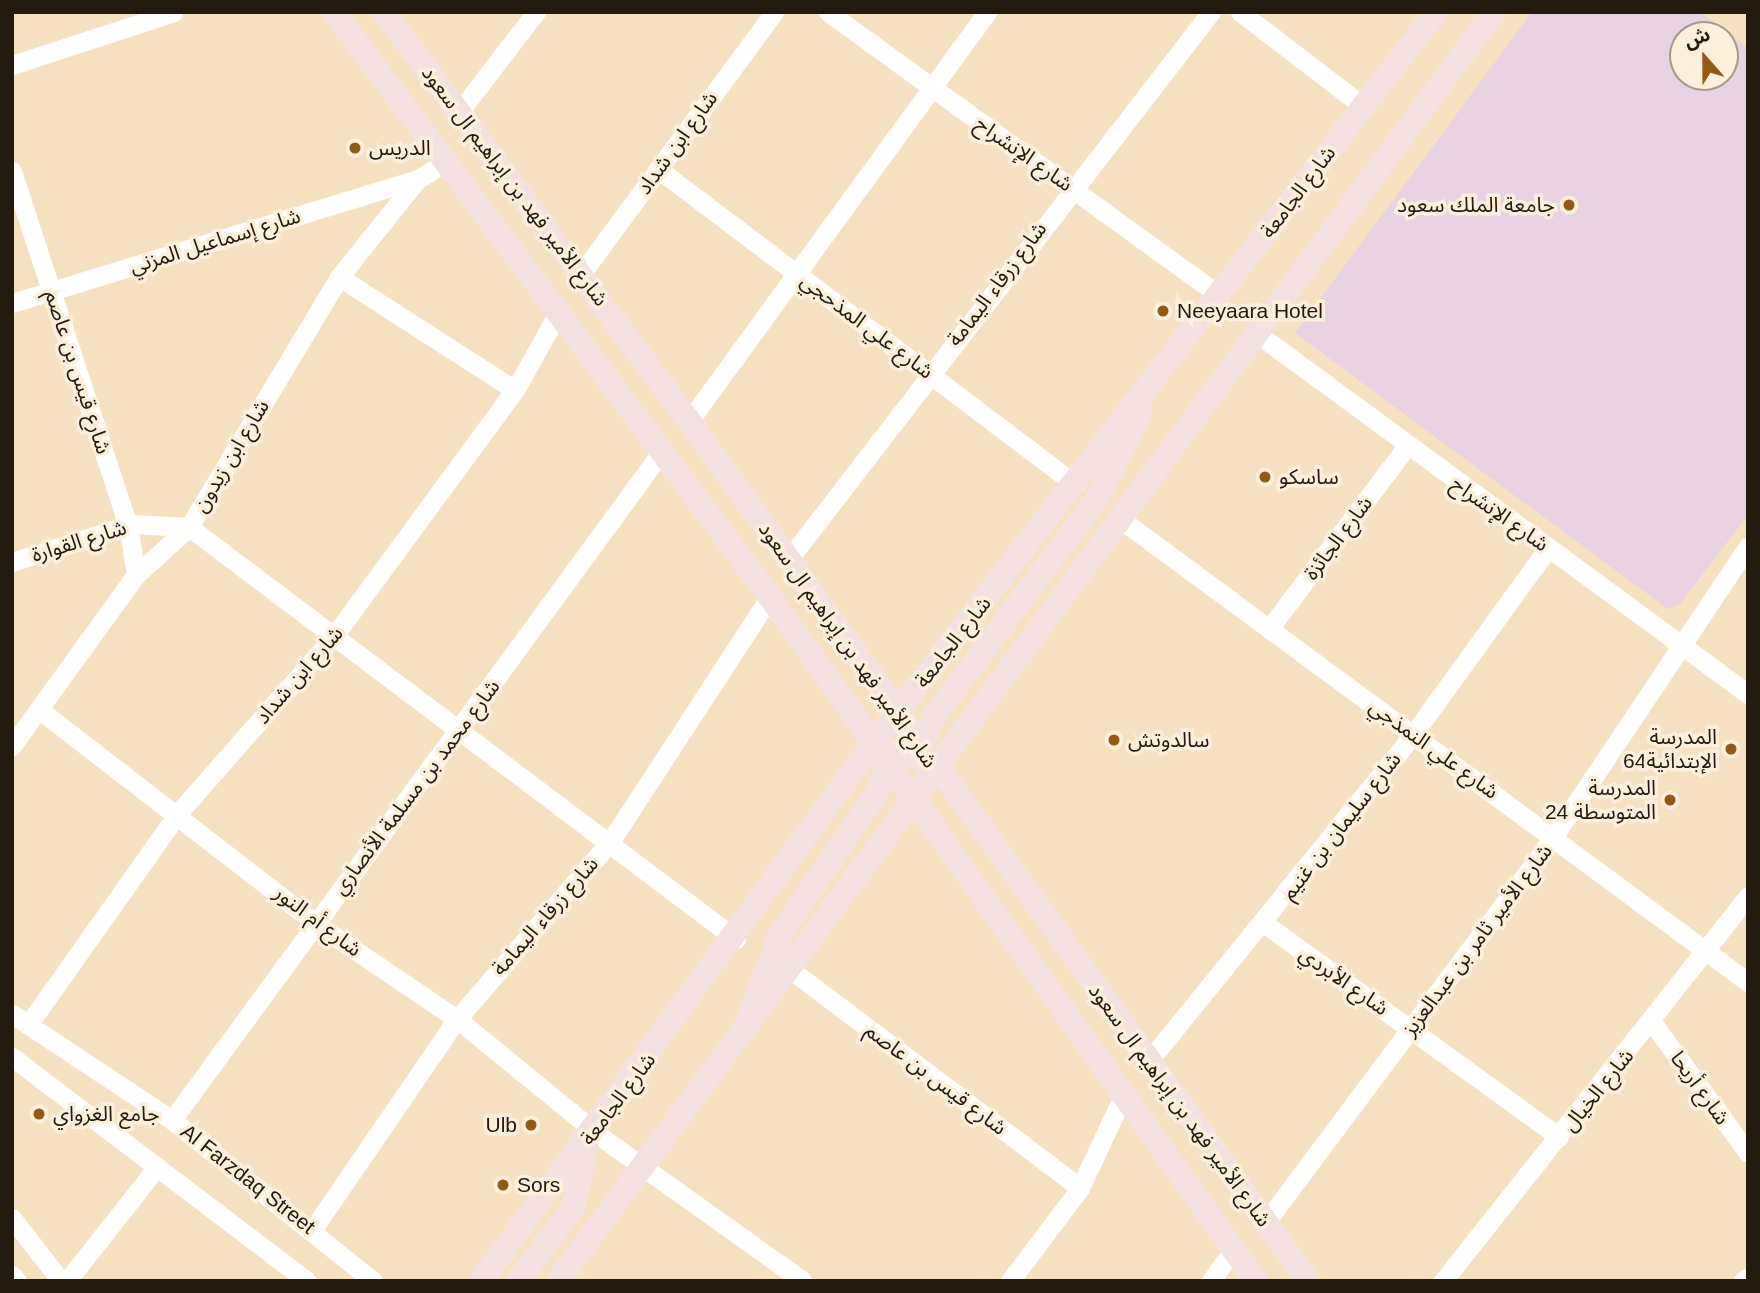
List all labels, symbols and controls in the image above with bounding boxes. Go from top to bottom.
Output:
north arrow [1669,21,1739,91]
text: ش [1681,23,1713,52]
street label: شارع الأمير فهد بن إبراهيم ال سعود [416,61,614,311]
street label: شارع ابن شداد [631,87,723,199]
street label: شارع الإنشراح [970,111,1078,197]
place label: الدريس [369,135,431,161]
marker: الدريس [347,140,363,156]
street label: شارع الجامعة [1255,141,1341,243]
place label: جامعة الملك سعود [1397,192,1555,218]
marker: جامعة الملك سعود [1561,197,1577,213]
street label: شارع إسماعيل المزني [127,203,303,279]
street label: شارع زرقاء اليمامة [942,217,1052,351]
street label: شارع علي المذحجي [796,268,938,384]
street label: شارع قيس بن عاصم [40,287,116,457]
place label: Neeyaara Hotel [1177,298,1323,324]
marker: Neeyaara Hotel [1155,303,1171,319]
street label: شارع ابن زيدون [188,395,274,517]
place label: ساسكو [1279,464,1339,490]
marker: ساسكو [1257,469,1273,485]
street label: شارع الإنشراح [1446,471,1554,557]
street label: شارع الجائزة [1298,491,1378,585]
street label: شارع القوارة [29,515,129,567]
street label: شارع الأمير فهد بن إبراهيم ال سعود [753,517,943,773]
street label: شارع الجامعة [910,591,996,693]
street label: شارع ابن شداد [250,621,348,729]
street label: شارع محمد بن مسلمة الأنصاري [327,674,505,900]
street label: شارع علي النمذجي [1364,694,1504,804]
place label: المدرسة الإبتدائية64 [1623,724,1717,774]
place label: سالدوتش [1128,727,1210,753]
marker: سالدوتش [1106,732,1122,748]
marker: المدرسة الإبتدائية64 [1723,741,1739,757]
street label: شارع سليمان بن غنيم [1276,747,1406,905]
place label: المدرسة المتوسطة 24 [1545,775,1656,825]
marker: المدرسة المتوسطة 24 [1662,792,1678,808]
street label: شارع الأمير ثامر بن عبدالعزيز [1397,839,1557,1041]
street label: شارع زرقاء اليمامة [487,851,603,981]
street label: شارع أم النور [269,880,367,962]
street label: شارع الأبردي [1294,941,1394,1021]
street label: شارع الأمير فهد بن إبراهيم ال سعود [1083,978,1277,1232]
street label: شارع قيس بن عاصم [860,1018,1012,1140]
street label: شارع الخيال [1557,1044,1639,1136]
street label: شارع أريحا [1665,1046,1735,1130]
street label: شارع الجامعة [575,1048,661,1150]
place label: جامع الغزواي [53,1101,160,1127]
marker: جامع الغزواي [31,1106,47,1122]
place label: Ulb [485,1112,517,1138]
marker: Ulb [523,1117,539,1133]
street label: Al Farzdaq Street [176,1119,320,1239]
place label: Sors [517,1172,560,1198]
marker: Sors [495,1177,511,1193]

